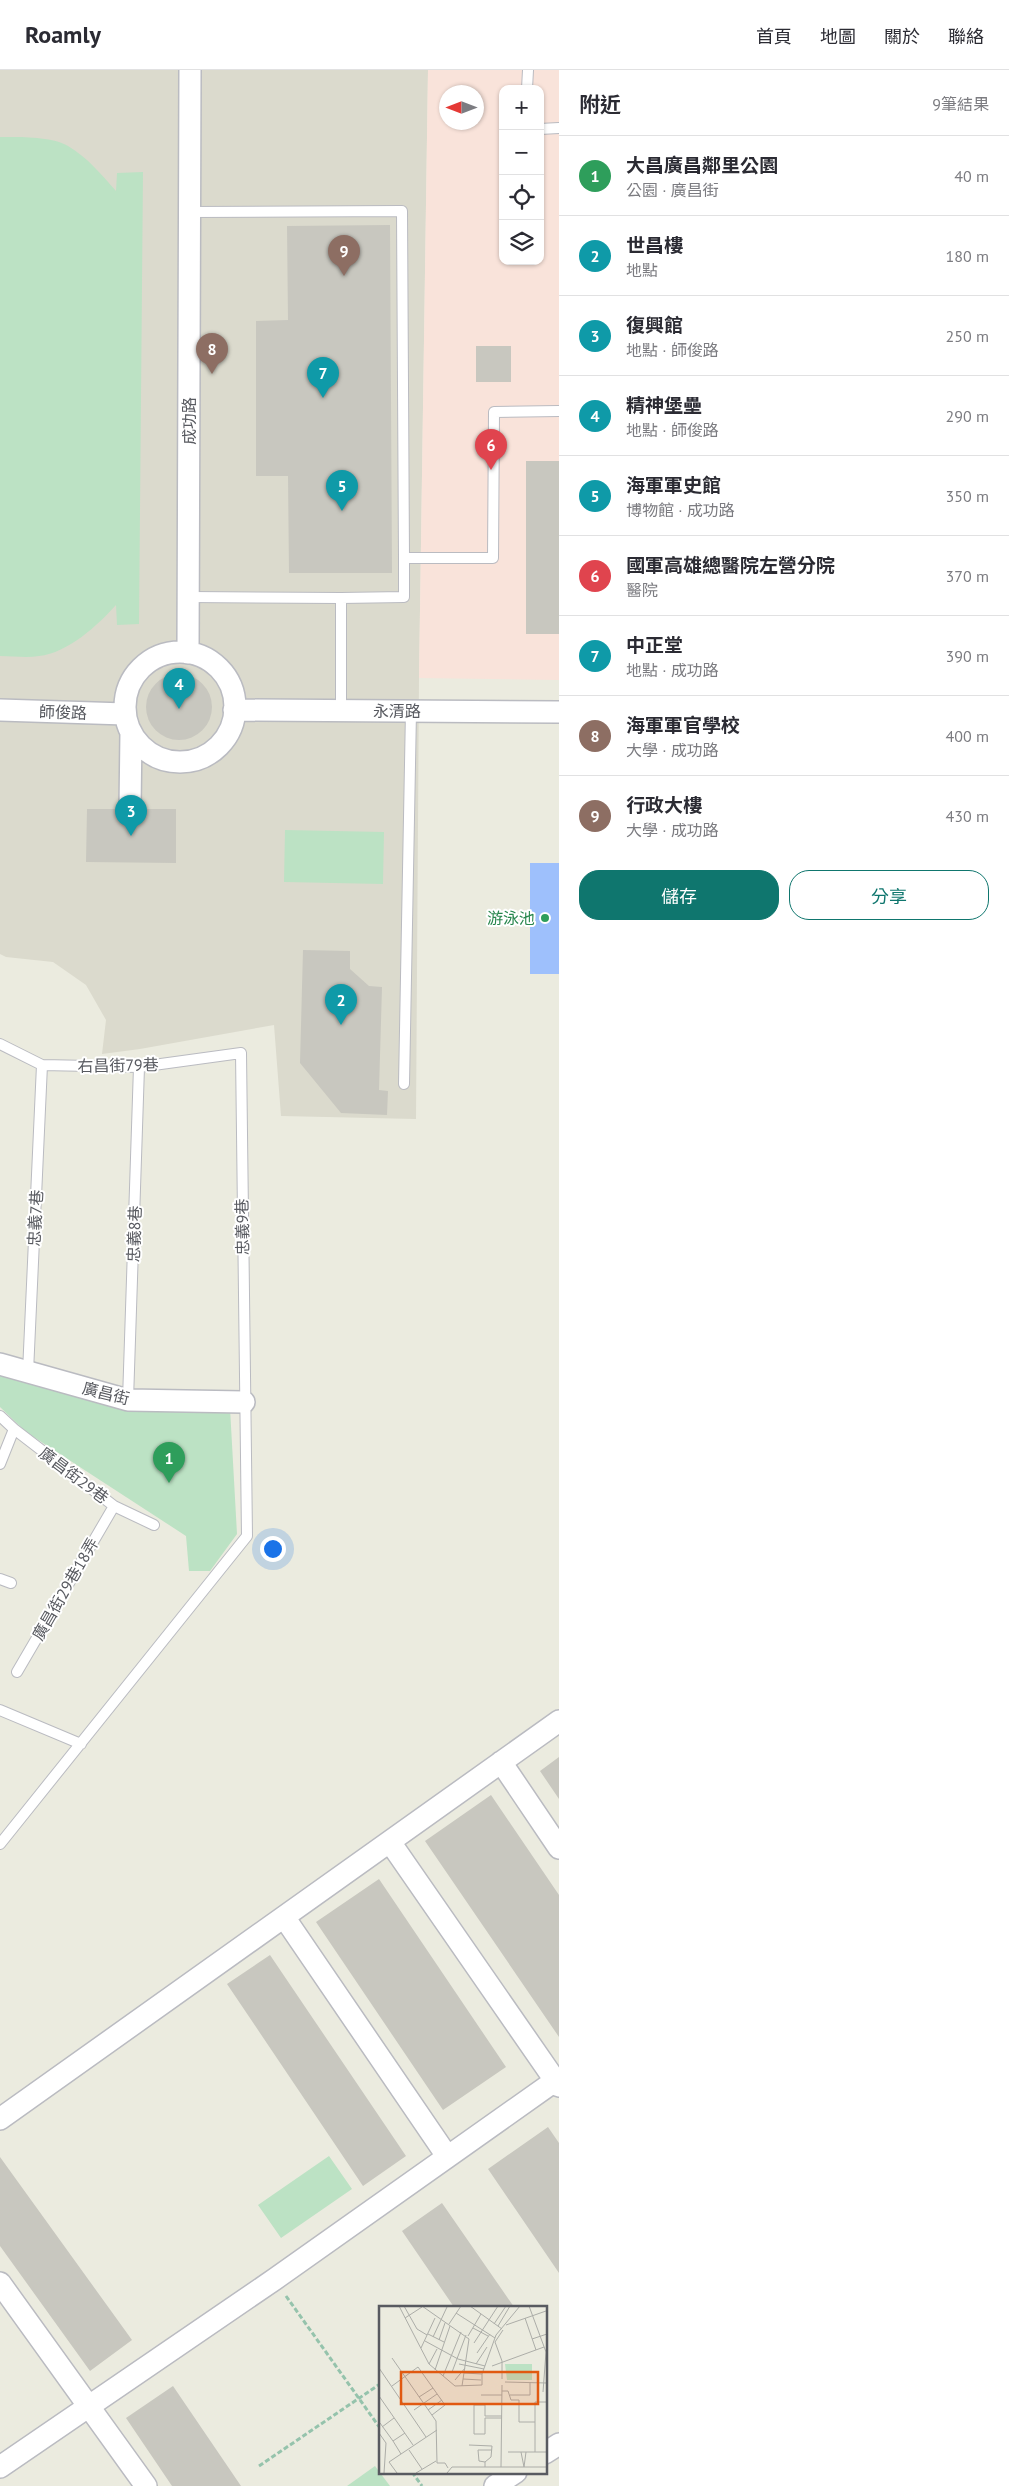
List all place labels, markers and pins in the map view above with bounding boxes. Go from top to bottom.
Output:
pin: 9 [328,235,360,276]
pin: 8 [196,333,228,374]
pin: 7 [307,357,339,398]
pin: 6 [475,429,507,470]
pin: 5 [326,470,358,511]
pin: 4 [163,668,195,709]
pin: 3 [115,795,147,836]
place label: 游泳池 [487,908,535,928]
marker: 游泳池 [539,912,551,924]
pin: 2 [325,984,357,1025]
pin: 1 [153,1442,185,1483]

